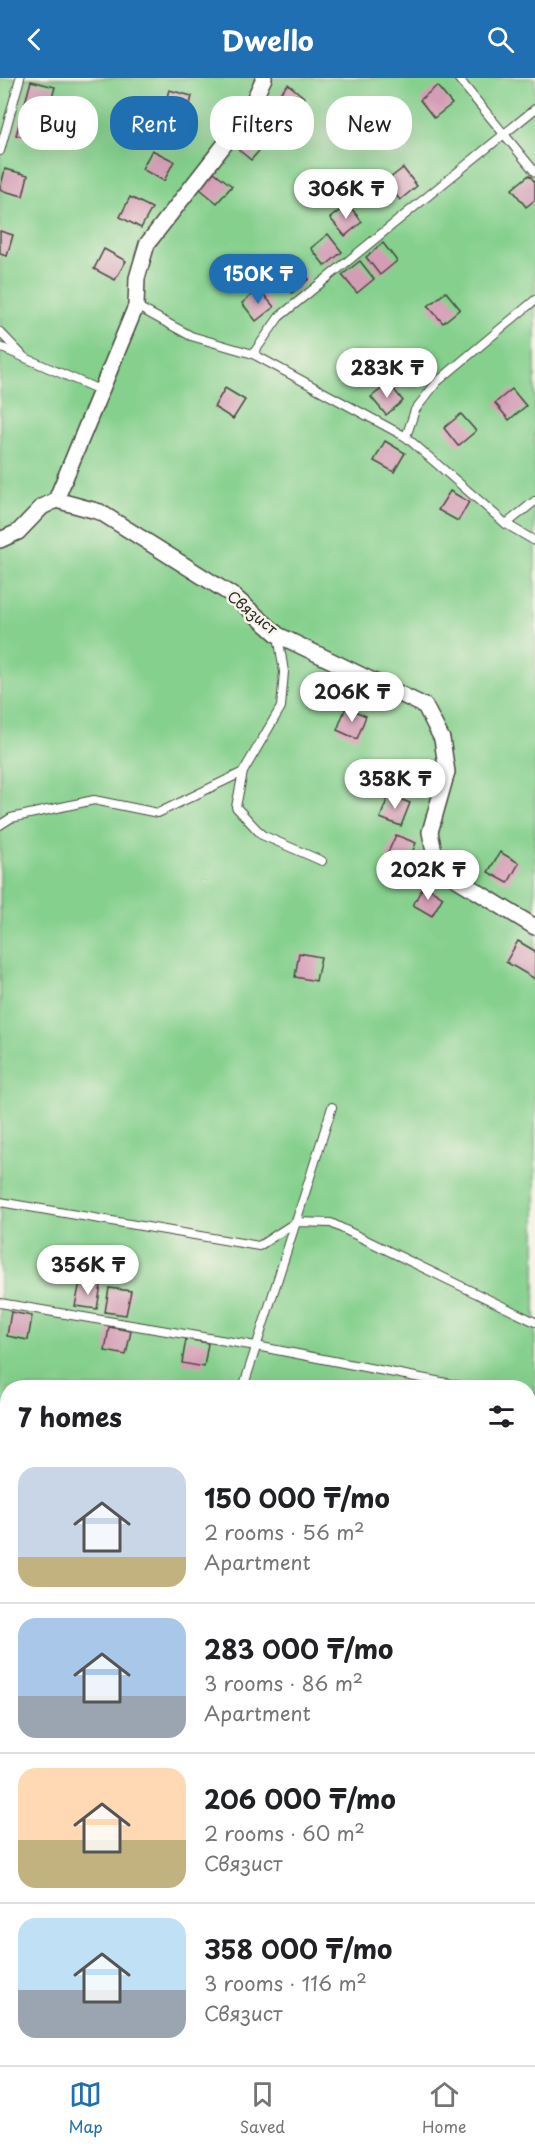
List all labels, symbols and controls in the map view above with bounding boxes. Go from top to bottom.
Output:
text: Dwello [221,19,314,60]
icon: back [18,23,51,56]
icon: search [484,23,517,56]
chip: Buy [18,96,98,150]
chip: Rent [110,96,198,150]
chip: Filters [210,96,314,150]
chip: New [326,96,412,150]
pin: 306K ₸ [297,169,395,220]
text: 306K ₸ [308,173,384,203]
pin: 150K ₸ [209,254,307,305]
text: 150K ₸ [223,258,293,288]
pin: 283K ₸ [338,348,436,399]
text: 283K ₸ [350,352,424,382]
street label: Связист [223,584,284,640]
pin: 206K ₸ [303,672,401,723]
text: 206K ₸ [314,676,390,706]
pin: 358K ₸ [346,759,444,810]
text: 358K ₸ [359,763,431,793]
pin: 202K ₸ [379,850,477,901]
text: 202K ₸ [390,854,466,884]
pin: 356K ₸ [39,1245,137,1296]
text: 356K ₸ [51,1249,125,1279]
text: 7 homes [18,1397,122,1436]
icon: filters [485,1400,518,1433]
text: 150 000 ₸/mo [204,1478,390,1517]
icon: home [66,1491,138,1563]
text: 2 rooms · 56 m² [204,1517,365,1547]
text: Apartment [204,1547,311,1577]
text: 283 000 ₸/mo [204,1629,393,1668]
icon: home [66,1642,138,1714]
text: 3 rooms · 86 m² [204,1668,363,1698]
text: Apartment [204,1698,311,1728]
text: 206 000 ₸/mo [204,1779,396,1818]
icon: home [66,1792,138,1864]
text: 2 rooms · 60 m² [204,1818,365,1848]
text: Связист [204,1848,283,1878]
text: 358 000 ₸/mo [204,1929,392,1968]
icon: home [66,1942,138,2014]
text: 3 rooms · 116 m² [204,1968,367,1998]
text: Связист [204,1998,283,2028]
tab: Map [68,2078,103,2138]
tab: Saved [240,2078,285,2138]
tab: Home [422,2078,467,2138]

